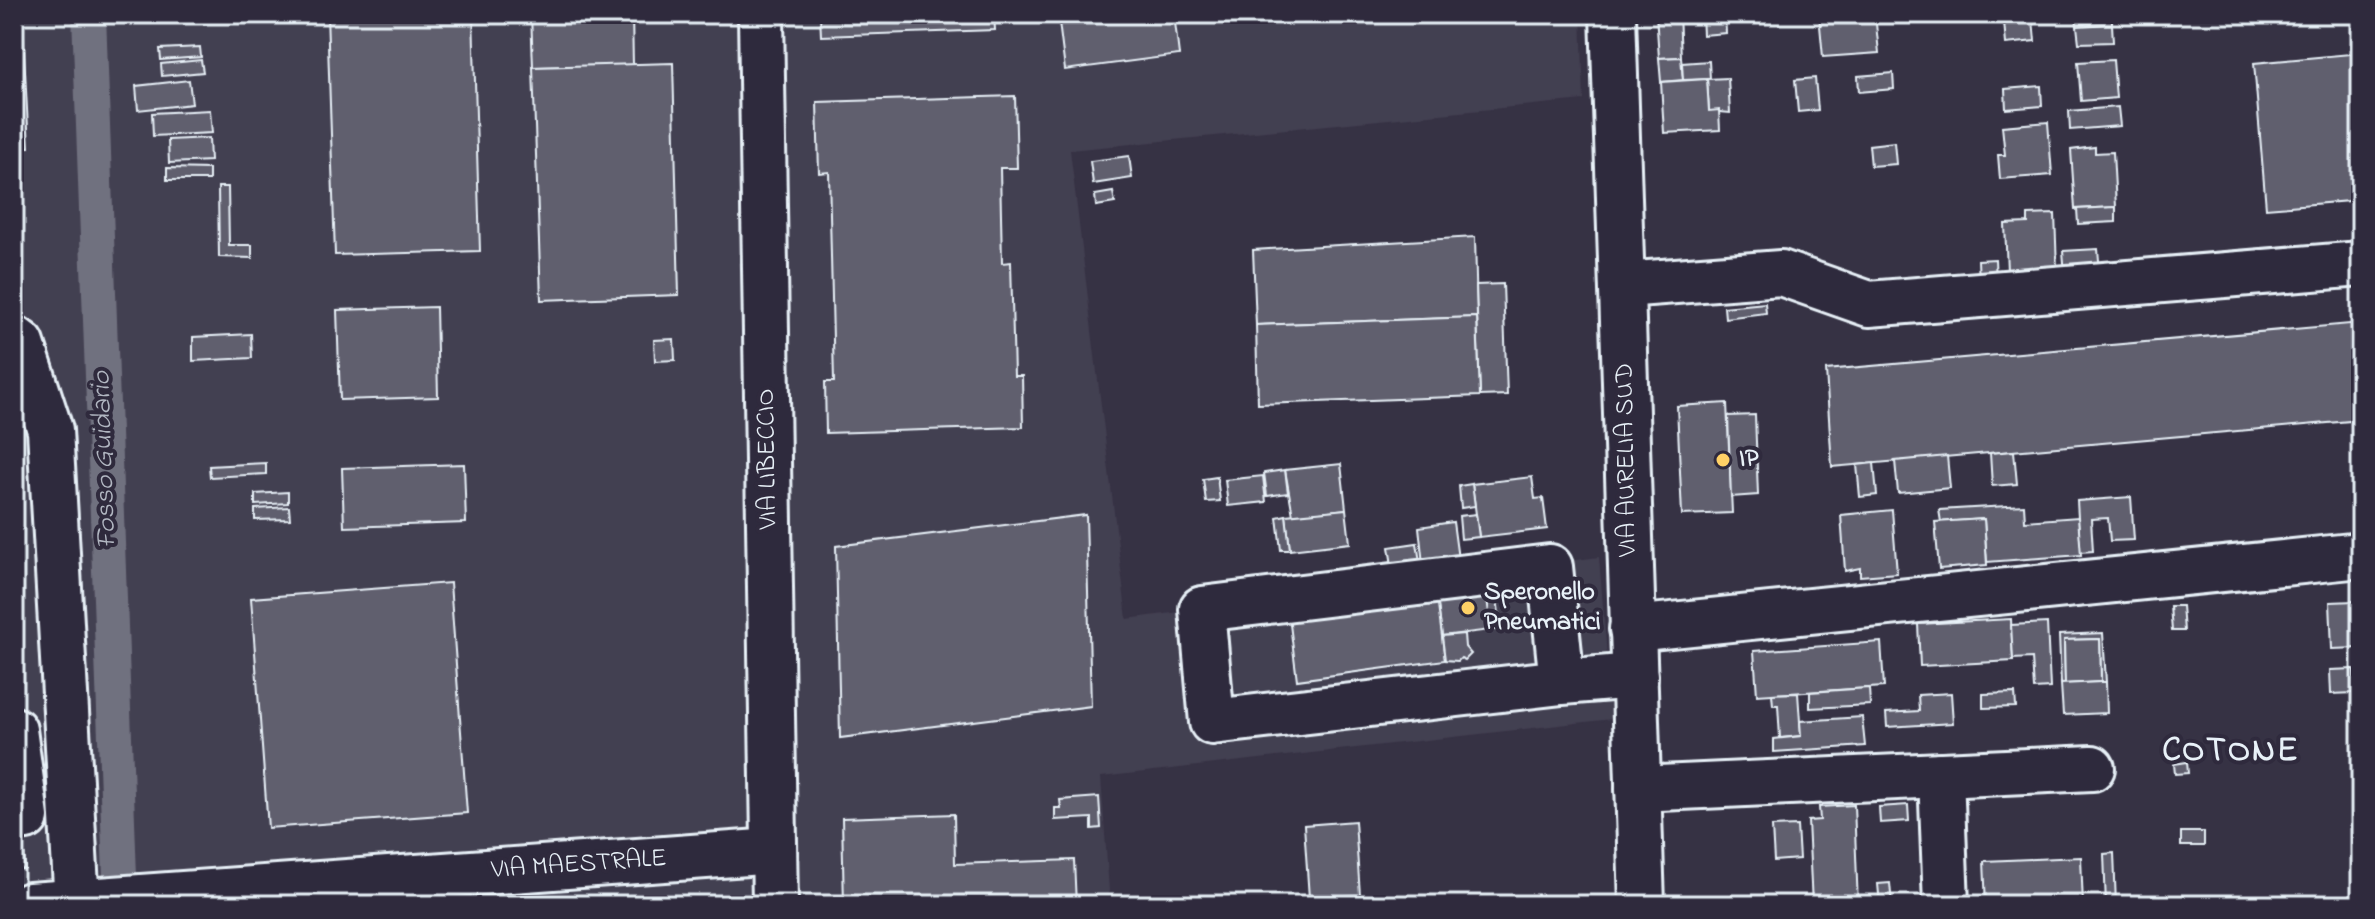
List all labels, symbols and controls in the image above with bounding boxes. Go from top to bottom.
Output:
street label: VIA AURELIA SUD [1606,363,1648,558]
water label: Fosso Guidario [81,369,129,550]
street label: VIA LIBECCIO [748,388,788,531]
place label: IP [1739,441,1759,479]
marker: IP [1714,451,1732,469]
place label: Speronello Pneumatici [1484,574,1601,642]
marker: Speronello Pneumatici [1459,599,1477,617]
district label: COTONE [2162,727,2300,777]
street label: VIA MAESTRALE [489,840,668,890]

